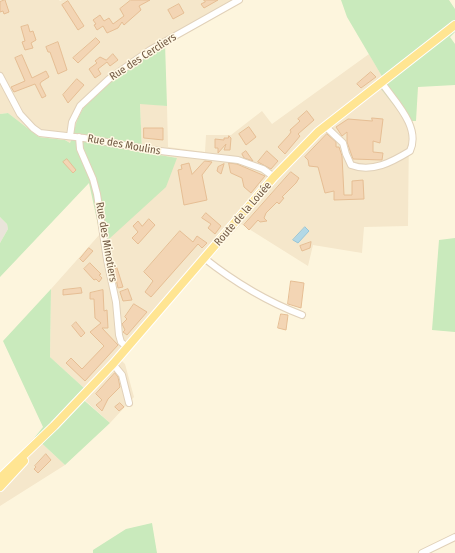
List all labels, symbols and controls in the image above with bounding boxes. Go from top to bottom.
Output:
street label: Rue des Cercliers [107,31,179,83]
street label: Rue des Moulins [86,132,162,158]
street label: Route de la Louée [212,179,274,249]
street label: Rue des Minotiers [92,201,120,283]

